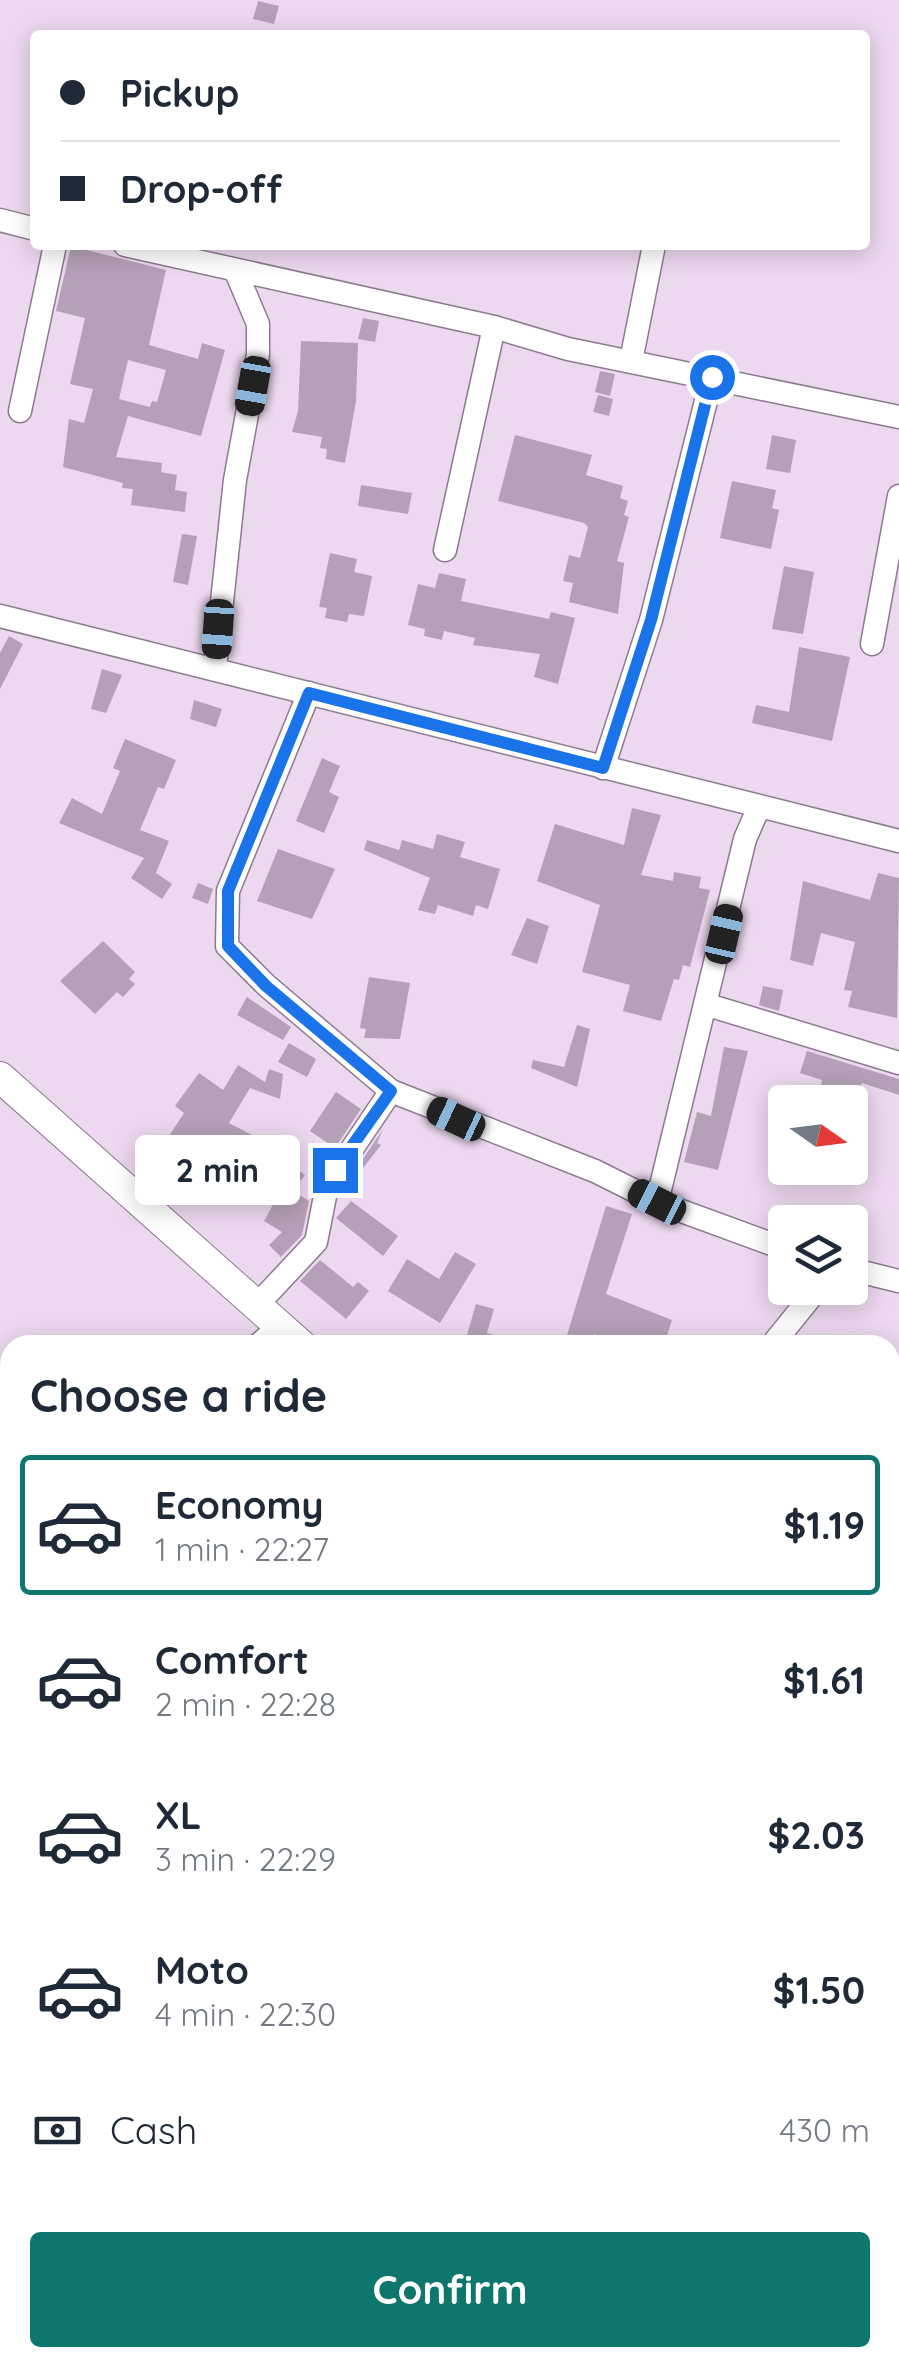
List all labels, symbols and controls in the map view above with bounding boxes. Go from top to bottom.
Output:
text: Pickup [120,69,239,117]
text: Drop-off [120,165,282,213]
car [233,354,273,418]
route start [690,355,735,400]
car [201,598,235,660]
car [703,901,745,967]
north arrow [768,1085,868,1185]
map controls [768,1085,868,1305]
car [422,1093,490,1145]
callout: 2 min [135,1135,300,1205]
route end [313,1148,358,1193]
text: 2 min [176,1150,259,1190]
car [623,1175,691,1229]
button: layers [768,1205,868,1305]
text: Choose a ride [30,1367,327,1423]
icon: car [35,1480,125,1570]
text: Economy [155,1481,324,1529]
text: $1.19 [784,1501,865,1549]
text: 1 min · 22:27 [155,1529,329,1569]
icon: car [35,1635,125,1725]
text: Comfort [155,1636,309,1684]
text: $1.61 [783,1656,865,1704]
text: 2 min · 22:28 [155,1684,336,1724]
icon: car [35,1790,125,1880]
text: XL [155,1791,201,1839]
text: $2.03 [767,1811,865,1859]
text: 3 min · 22:29 [155,1839,336,1879]
icon: car [35,1945,125,2035]
text: Moto [155,1946,249,1994]
text: $1.50 [773,1966,865,2014]
text: 4 min · 22:30 [155,1994,336,2034]
icon: cash [30,2103,85,2158]
text: Cash [110,2106,197,2154]
text: 430 m [779,2110,870,2150]
button: Confirm [30,2232,870,2347]

